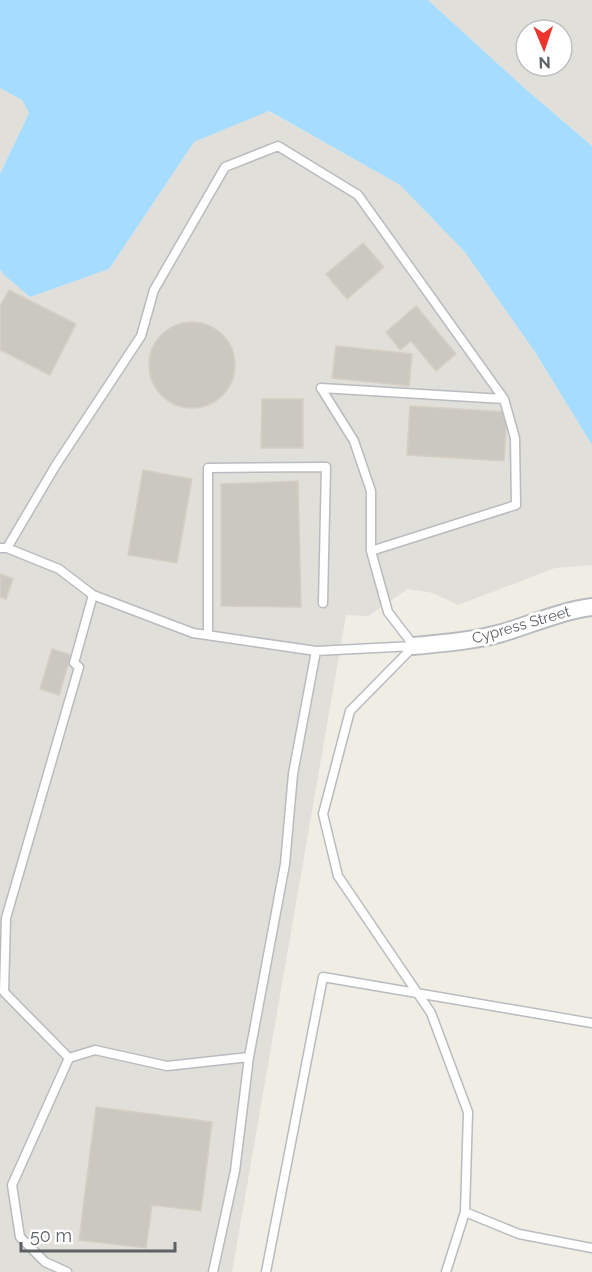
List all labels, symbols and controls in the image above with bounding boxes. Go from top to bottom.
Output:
north arrow [514,18,574,78]
text: N [538,53,551,72]
street label: Cypress Street [470,602,572,648]
scale bar [21,1215,176,1253]
text: 50 m [30,1225,72,1246]

